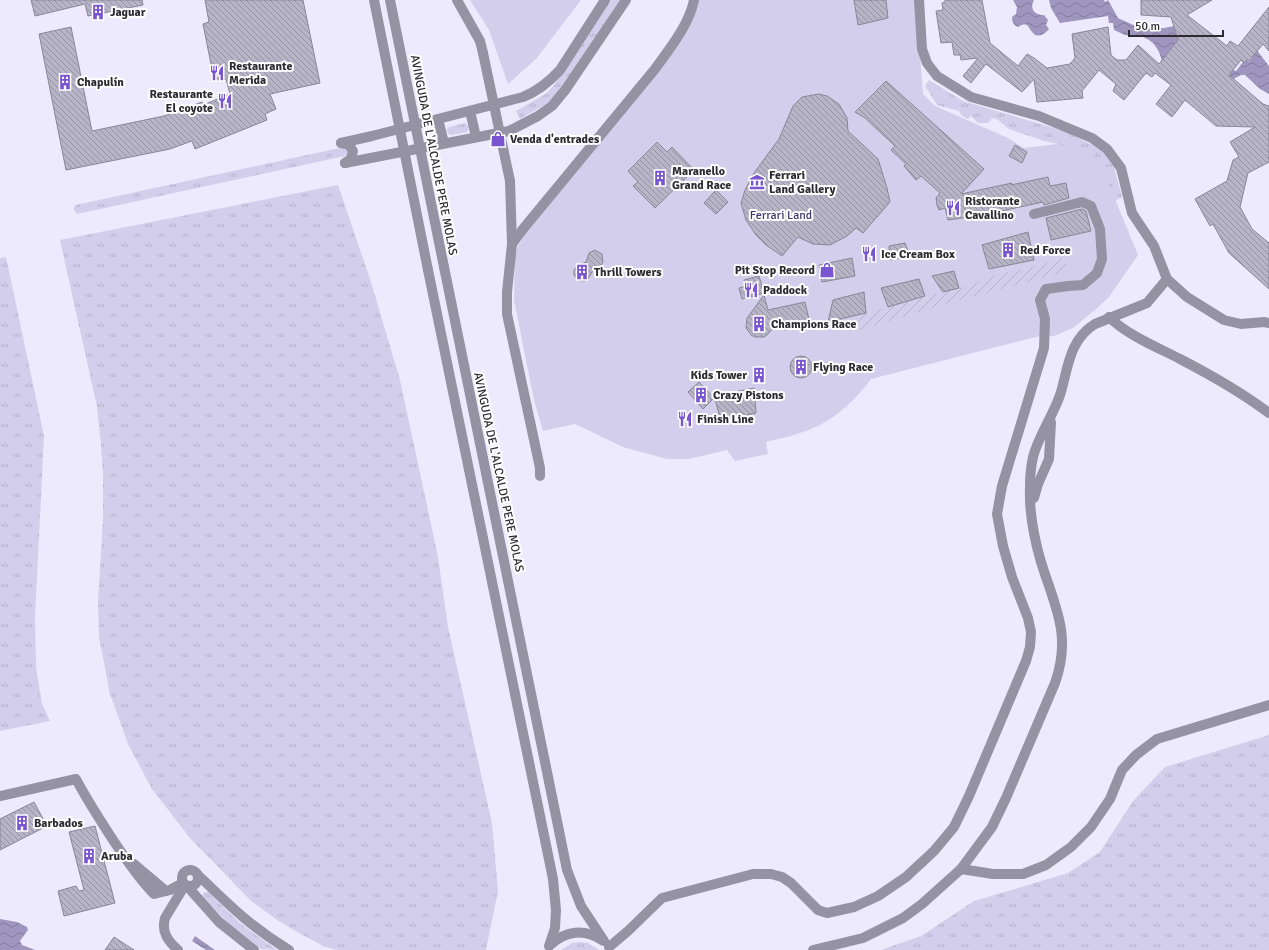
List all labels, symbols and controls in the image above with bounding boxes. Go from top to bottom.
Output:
building icon: Jaguar [89,3,107,21]
place label: Jaguar [110,5,146,20]
scale bar [1129,12,1223,38]
text: 50 m [1135,19,1160,34]
street label: AVINGUDA DE L'ALCALDE PERE MOLAS [407,54,460,257]
place label: Restaurante Merida [229,59,292,88]
restaurant icon: Restaurante Merida [208,64,226,82]
building icon: Chapulín [56,73,74,91]
place label: Chapulín [77,75,124,90]
place label: Restaurante El coyote [150,87,213,116]
restaurant icon: Restaurante El coyote [216,92,234,110]
shop icon: Venda d'entrades [489,130,507,148]
place label: Venda d'entrades [510,132,600,147]
place label: Maranello Grand Race [672,164,731,193]
place label: Ferrari Land Gallery [769,168,836,197]
building icon: Maranello Grand Race [651,169,669,187]
museum icon: Ferrari Land Gallery [748,173,766,191]
place label: Ristorante Cavallino [965,194,1020,223]
restaurant icon: Ristorante Cavallino [944,199,962,217]
park label: Ferrari Land [750,208,812,223]
building icon: Red Force [999,241,1017,259]
place label: Red Force [1020,243,1071,258]
restaurant icon: Ice Cream Box [860,245,878,263]
place label: Ice Cream Box [881,247,955,262]
shop icon: Pit Stop Record [818,261,836,279]
building icon: Thrill Towers [573,263,591,281]
place label: Pit Stop Record [735,263,816,278]
place label: Thrill Towers [594,265,662,280]
restaurant icon: Paddock [742,281,760,299]
place label: Paddock [763,283,808,298]
building icon: Champions Race [750,315,768,333]
place label: Champions Race [771,317,857,332]
building icon: Flying Race [792,358,810,376]
place label: Flying Race [813,360,873,375]
building icon: Kids Tower [750,366,768,384]
place label: Kids Tower [691,368,747,383]
street label: AVINGUDA DE L'ALCALDE PERE MOLAS [470,371,527,574]
building icon: Crazy Pistons [692,386,710,404]
place label: Crazy Pistons [713,388,784,403]
restaurant icon: Finish Line [676,410,694,428]
place label: Finish Line [697,412,754,427]
building icon: Barbados [13,814,31,832]
place label: Barbados [34,816,84,831]
building icon: Aruba [80,847,98,865]
place label: Aruba [101,849,133,864]

